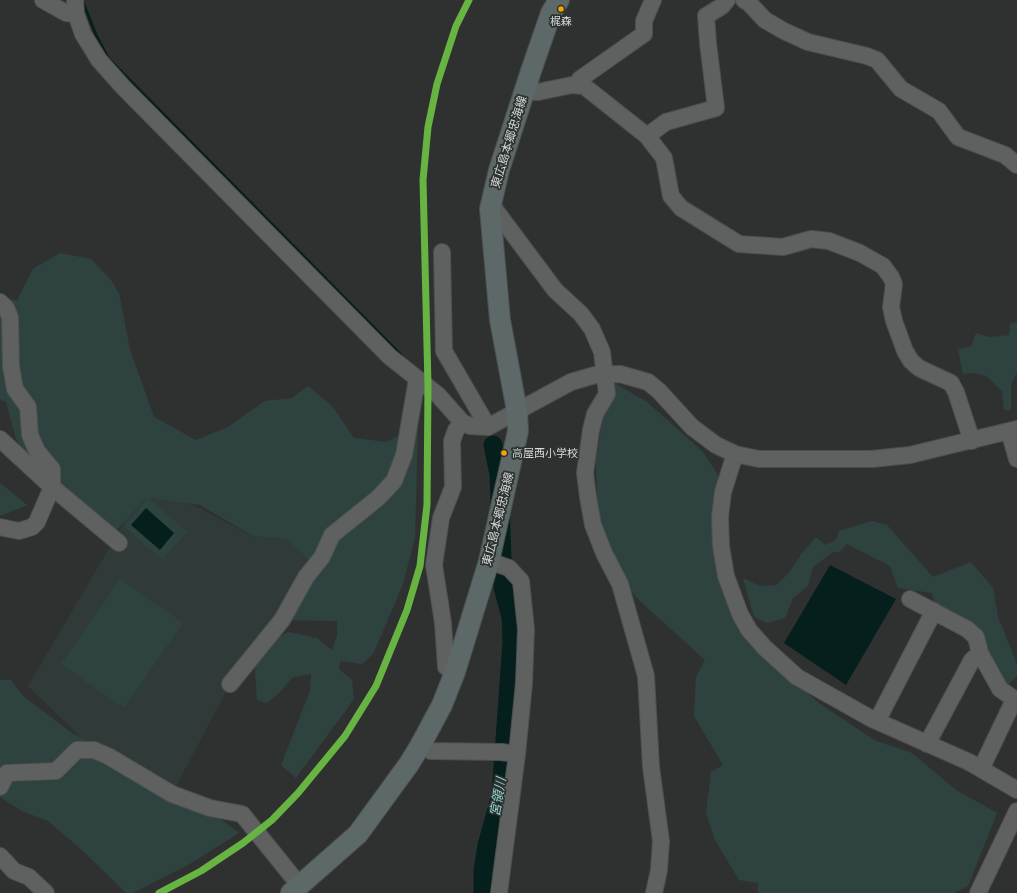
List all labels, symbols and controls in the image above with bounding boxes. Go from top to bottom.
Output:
marker: 梶森 [556,4,566,14]
place label: 梶森 [550,14,572,28]
street label: 東広島本郷忠海線 [488,94,530,190]
place label: 高屋西小学校 [512,446,578,460]
marker: 高屋西小学校 [499,448,509,458]
street label: 東広島本郷忠海線 [479,471,517,567]
water label: 宮領川 [487,776,509,818]

